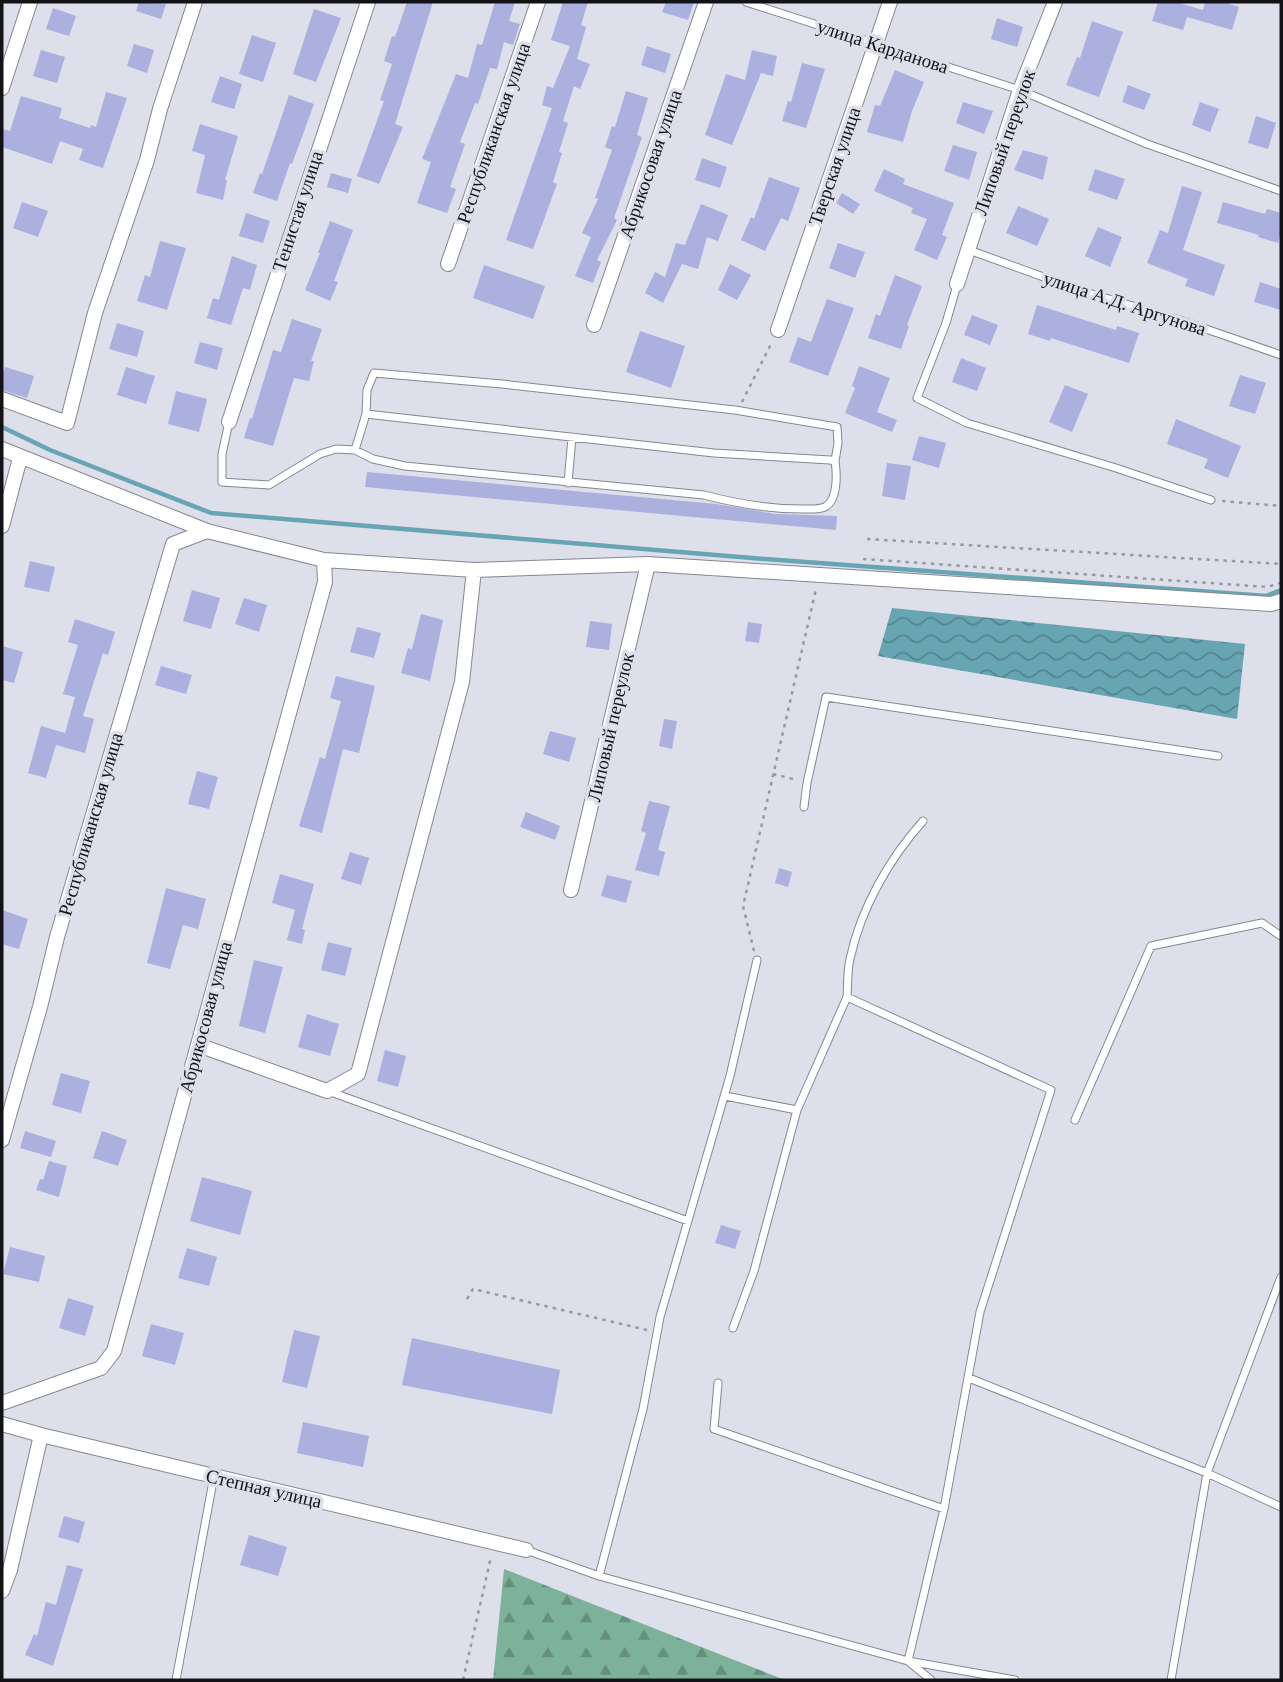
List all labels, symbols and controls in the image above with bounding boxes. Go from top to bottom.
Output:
street label: улица Карданова [815,15,952,78]
street label: Республиканская улица [453,40,534,226]
street label: Липовый переулок [970,66,1039,218]
street label: Абрикосовая улица [615,87,686,241]
street label: Тверская улица [804,104,865,228]
street label: Тенистая улица [268,148,327,274]
street label: улица А.Д. Аргунова [1041,267,1209,340]
street label: Липовый переулок [583,650,638,804]
street label: Республиканская улица [54,730,127,918]
street label: Абрикосовая улица [175,939,236,1095]
street label: Степная улица [204,1465,324,1512]

